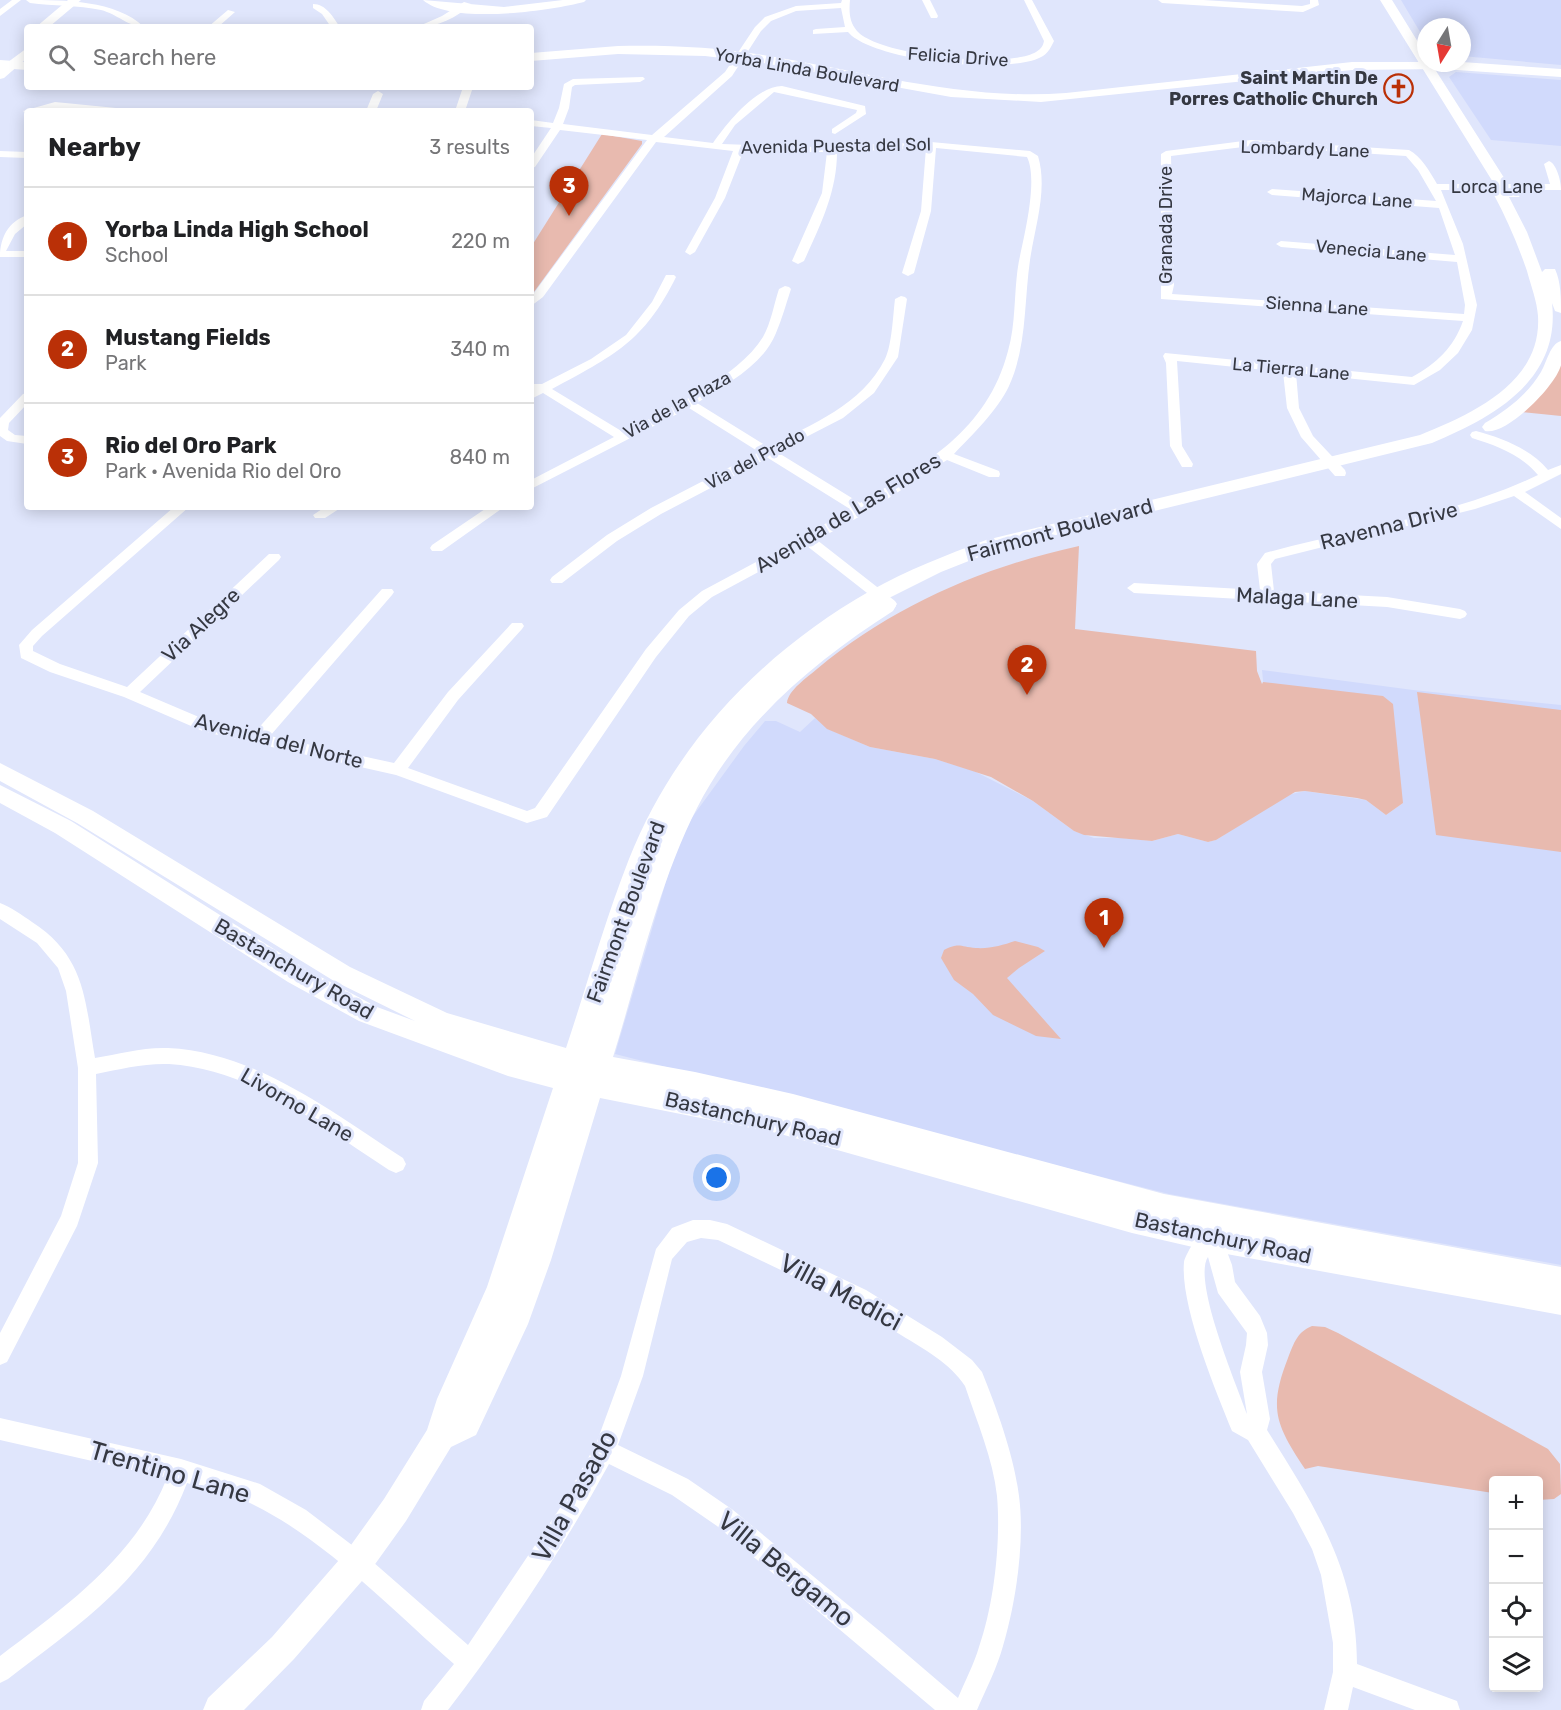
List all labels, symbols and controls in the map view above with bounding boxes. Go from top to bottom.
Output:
north arrow [1417,18,1471,72]
search box [24,24,534,90]
icon: search [45,41,78,74]
street label: Yorba Linda Boulevard [713,43,901,97]
street label: Felicia Drive [907,43,1009,71]
text: Search here [93,44,216,71]
place label: Saint Martin De Porres Catholic Church [1169,67,1378,110]
church icon: Saint Martin De Porres Catholic Church [1383,72,1415,104]
text: Nearby [48,132,141,163]
street label: Avenida Puesta del Sol [741,133,931,159]
text: 3 results [429,135,510,159]
street label: Lombardy Lane [1240,136,1370,162]
pin: 3 [550,166,588,216]
street label: Granada Drive [1155,166,1177,284]
street label: Lorca Lane [1451,176,1543,198]
street label: Majorca Lane [1301,183,1413,213]
text: Yorba Linda High School [105,216,369,243]
text: 1 [63,229,72,253]
text: 220 m [451,229,510,253]
street label: Venecia Lane [1314,235,1428,267]
text: School [105,243,168,267]
street label: Sienna Lane [1265,291,1369,321]
text: Mustang Fields [105,324,271,351]
text: 2 [61,337,74,361]
text: 340 m [450,337,510,361]
text: Park [105,351,147,375]
street label: La Tierra Lane [1231,353,1351,385]
street label: Via de la Plaza [619,366,735,444]
street label: Via del Prado [702,424,808,494]
text: Rio del Oro Park [105,432,277,459]
text: 3 [61,445,74,469]
text: 840 m [449,445,510,469]
street label: Avenida de Las Flores [751,447,945,578]
text: Park · Avenida Rio del Oro [105,459,341,483]
street label: Fairmont Boulevard [964,493,1155,566]
street label: Ravenna Drive [1318,496,1460,555]
street label: Via Alegre [156,582,245,667]
street label: Malaga Lane [1235,582,1359,613]
pin: 2 [1008,646,1046,695]
street label: Avenida del Norte [192,708,366,774]
street label: Fairmont Boulevard [581,818,670,1006]
pin: 1 [1084,898,1124,948]
street label: Bastanchury Road [210,913,378,1024]
street label: Livorno Lane [236,1062,358,1147]
street label: Bastanchury Road [663,1086,844,1151]
your location [702,1163,731,1192]
street label: Bastanchury Road [1133,1207,1314,1268]
street label: Villa Medici [774,1247,907,1338]
street label: Villa Pasado [526,1425,623,1567]
street label: Trentino Lane [86,1435,254,1510]
map controls [1489,1476,1543,1692]
button: + [1489,1476,1543,1530]
street label: Villa Bergamo [711,1505,860,1634]
button: − [1489,1530,1543,1584]
button: locate [1489,1584,1543,1638]
button: layers [1489,1638,1543,1692]

